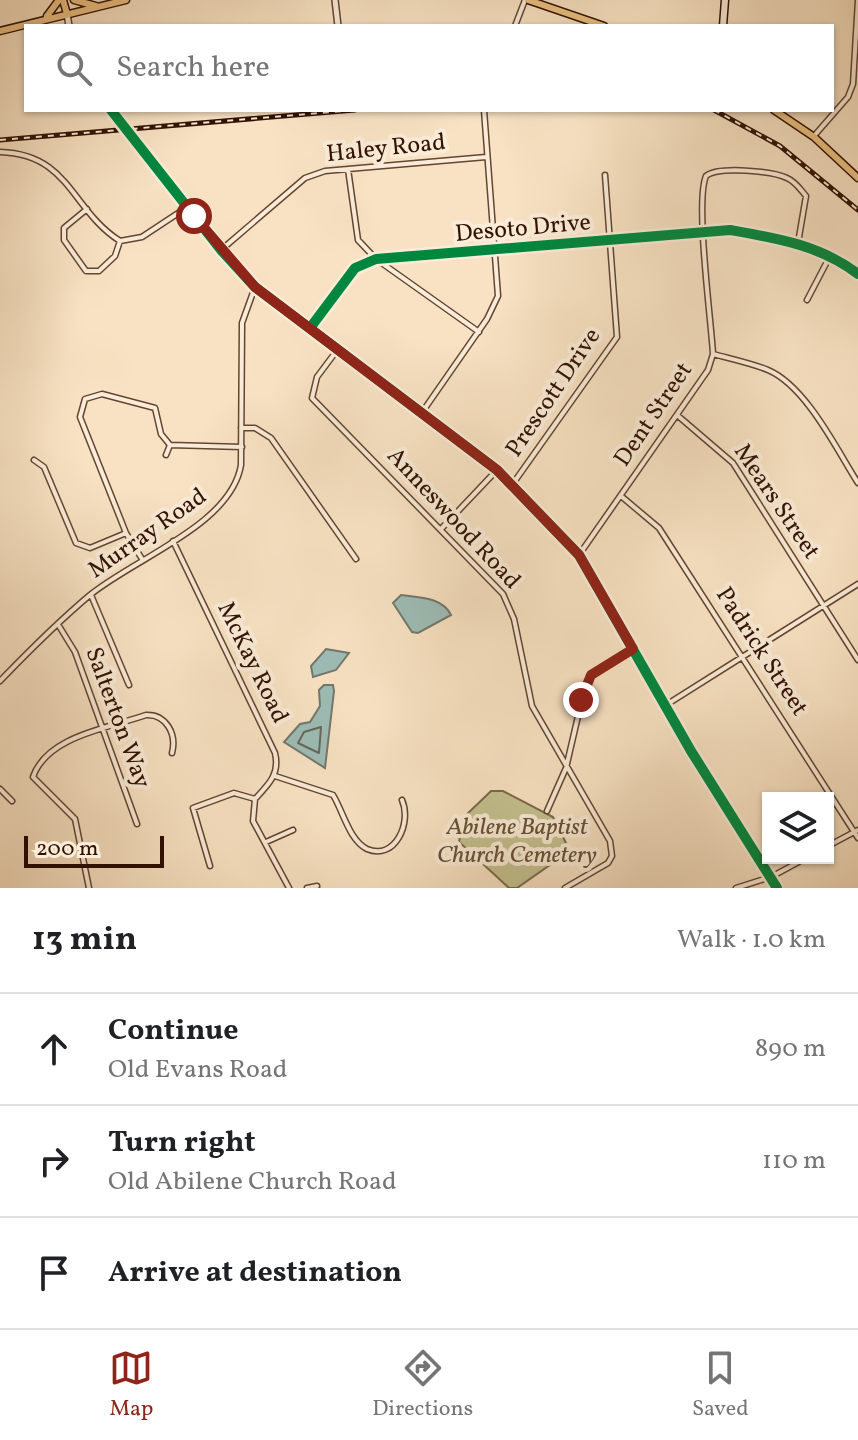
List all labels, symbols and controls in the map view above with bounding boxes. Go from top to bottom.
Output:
search box [24,24,834,112]
icon: search [52,46,96,90]
text: Search here [116,47,270,89]
street label: Haley Road [325,126,447,172]
route start [176,198,212,234]
street label: Desoto Drive [454,206,592,252]
street label: Prescott Drive [498,322,610,464]
street label: Dent Street [607,356,701,474]
street label: Mears Street [725,437,827,567]
street label: Anneswood Road [378,440,528,598]
street label: Murray Road [82,480,214,588]
street label: Padrick Street [707,581,815,723]
street label: McKay Road [208,597,296,729]
street label: Salterton Way [76,643,158,793]
route end [563,682,599,718]
map controls [762,792,834,864]
button: layers [762,792,834,864]
park label: Abilene Baptist Church Cemetery [437,811,597,873]
scale bar [24,832,164,868]
text: 200 m [36,834,98,865]
text: 13 min [32,917,137,964]
text: Walk · 1.0 km [677,922,826,958]
text: Continue [108,1010,239,1052]
icon: ahead [32,1027,76,1071]
text: 890 m [755,1031,826,1067]
text: Old Evans Road [108,1052,288,1088]
text: Turn right [108,1122,256,1164]
icon: right [32,1139,76,1183]
text: 110 m [762,1143,826,1179]
text: Old Abilene Church Road [108,1164,397,1200]
icon: arrive [32,1251,76,1295]
text: Arrive at destination [108,1252,402,1294]
tab: Map [109,1346,153,1425]
tab: Directions [372,1346,473,1425]
tab: Saved [692,1346,749,1425]

